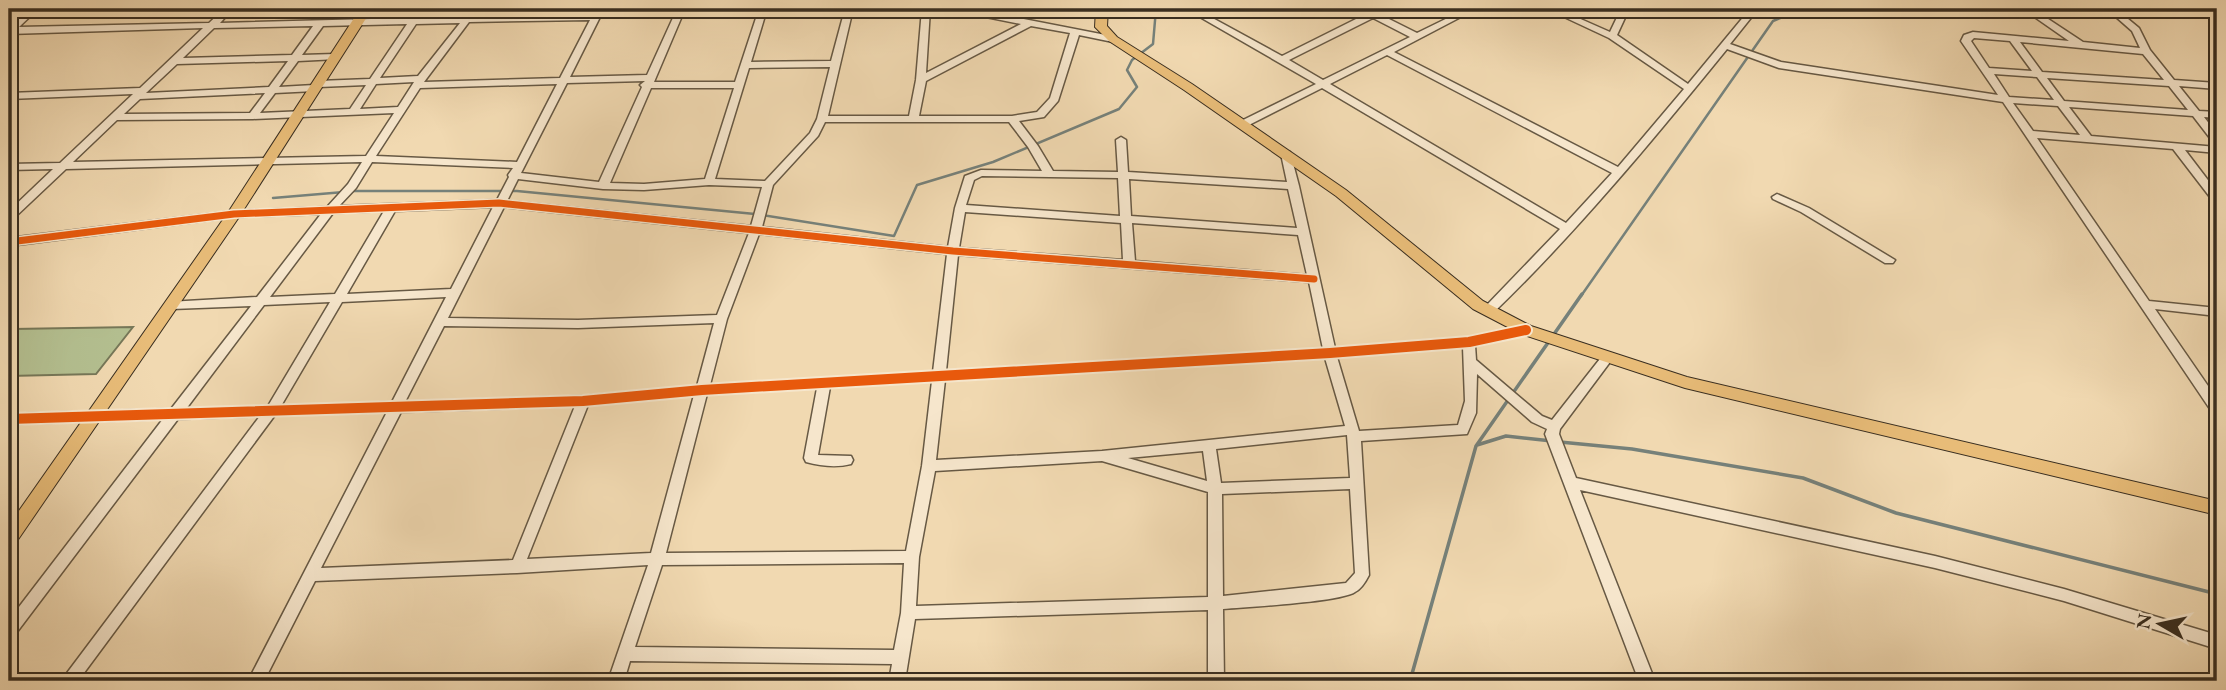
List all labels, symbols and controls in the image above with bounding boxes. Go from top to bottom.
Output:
north arrow [2124,588,2194,658]
text: N [2130,611,2157,631]

